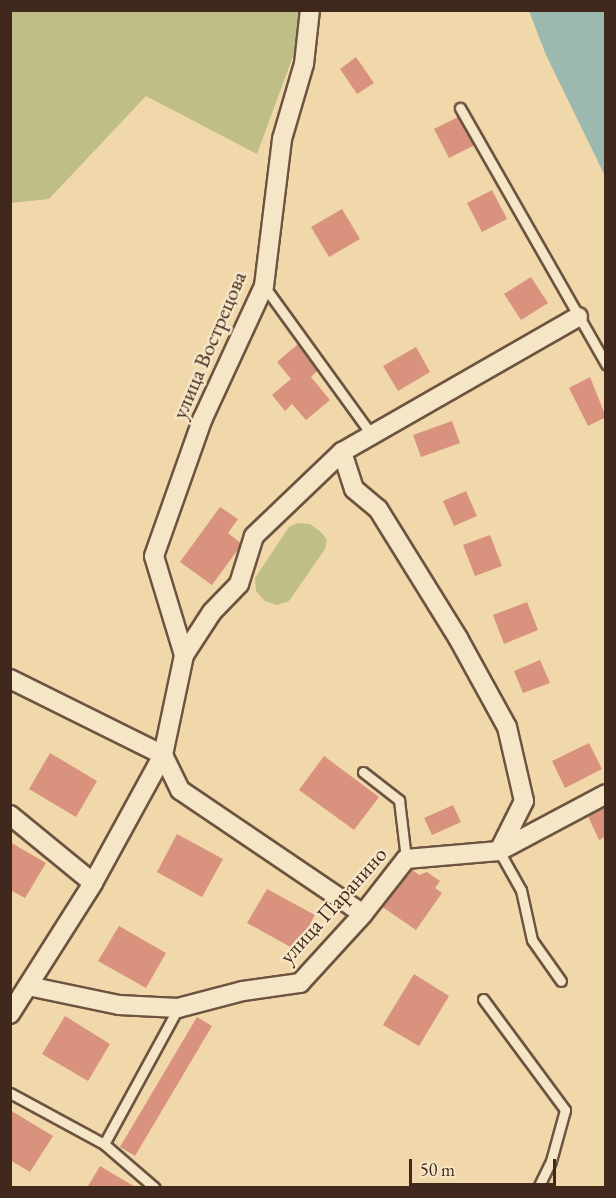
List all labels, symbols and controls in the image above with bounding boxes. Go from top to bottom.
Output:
street label: улица Вострецова [166,267,252,423]
street label: улица Паранино [274,841,392,969]
scale bar [412,1147,559,1185]
text: 50 m [420,1158,455,1181]

